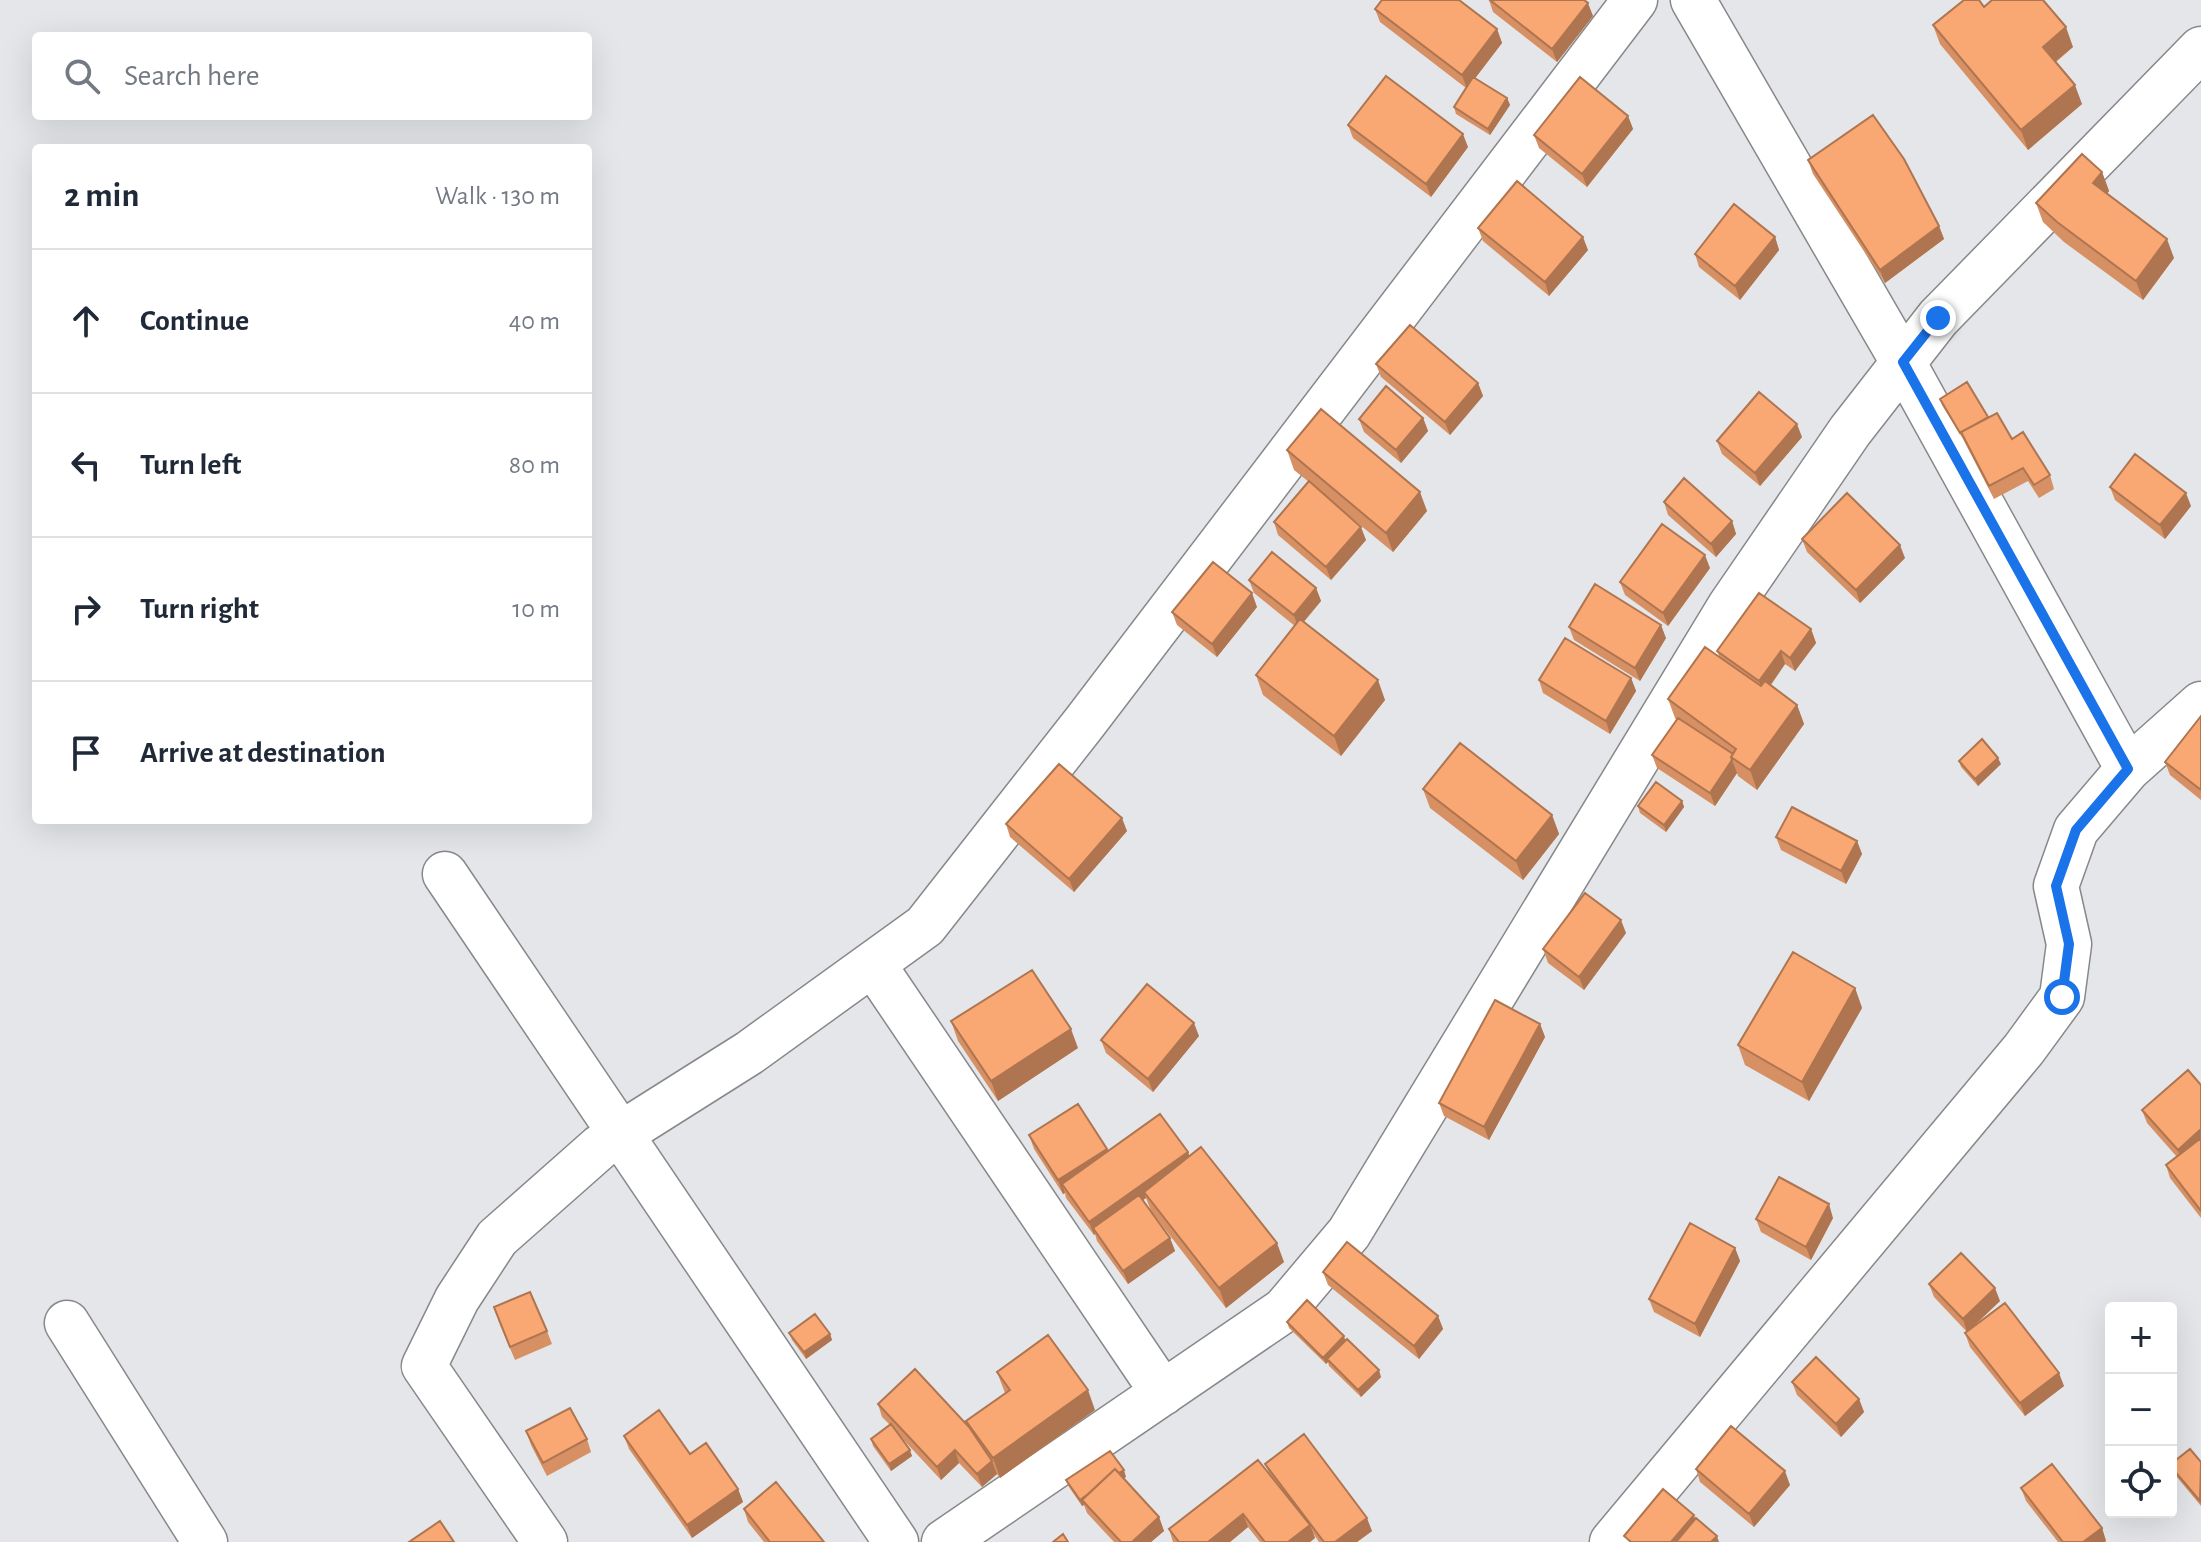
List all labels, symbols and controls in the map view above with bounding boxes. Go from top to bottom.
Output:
search box [32,32,592,120]
icon: search [60,54,104,98]
text: Search here [124,61,260,91]
text: 2 min [64,179,139,213]
text: Walk · 130 m [435,183,560,209]
icon: ahead [64,299,108,343]
route end [1920,300,1956,336]
text: Continue [140,306,249,336]
text: 40 m [509,308,560,334]
icon: left [64,443,108,487]
text: Turn left [140,450,241,480]
text: 80 m [509,452,560,478]
icon: right [64,587,108,631]
text: Turn right [140,594,259,624]
text: 10 m [512,596,560,622]
icon: arrive [64,731,108,775]
text: Arrive at destination [140,738,386,768]
route start [2044,979,2080,1015]
map controls [2105,1302,2177,1518]
button: + [2105,1302,2177,1374]
button: − [2105,1374,2177,1446]
button: locate [2105,1446,2177,1518]

